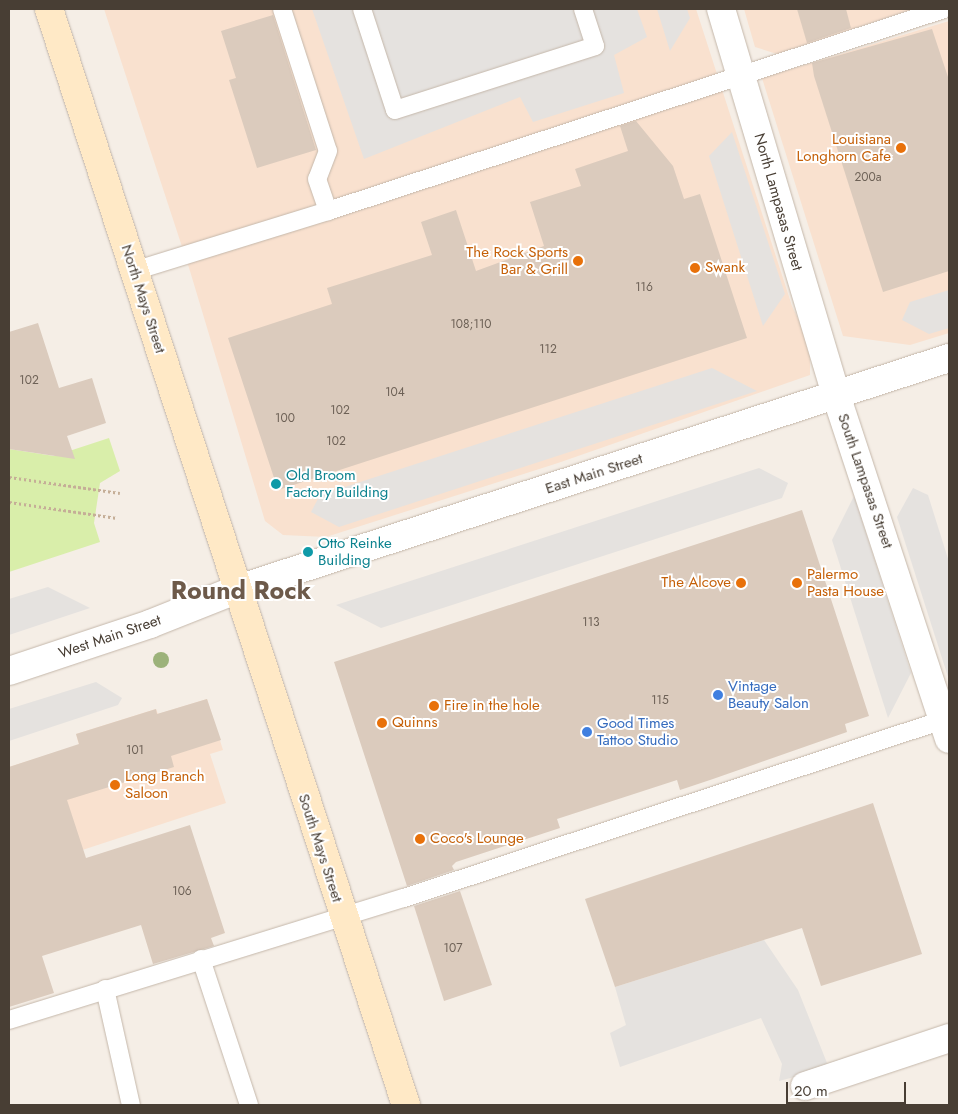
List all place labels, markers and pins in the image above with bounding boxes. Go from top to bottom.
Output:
place label: Louisiana Longhorn Cafe [797,130,891,165]
marker: Louisiana Longhorn Cafe [895,142,907,154]
place label: The Rock Sports Bar & Grill [466,243,568,278]
marker: The Rock Sports Bar & Grill [572,255,584,267]
place label: Swank [705,259,745,277]
marker: Swank [689,262,701,274]
place label: Old Broom Factory Building [286,466,388,501]
marker: Old Broom Factory Building [270,478,282,490]
place label: Otto Reinke Building [318,534,392,569]
marker: Otto Reinke Building [302,546,314,558]
place label: Palermo Pasta House [807,565,884,600]
place label: The Alcove [661,574,731,592]
marker: The Alcove [735,577,747,589]
marker: Palermo Pasta House [791,577,803,589]
place label: Vintage Beauty Salon [728,677,809,712]
marker: Vintage Beauty Salon [712,689,724,701]
place label: Fire in the hole [444,697,540,715]
marker: Fire in the hole [428,700,440,712]
place label: Quinns [392,714,437,732]
place label: Good Times Tattoo Studio [597,714,678,749]
marker: Quinns [376,717,388,729]
marker: Good Times Tattoo Studio [581,726,593,738]
place label: Long Branch Saloon [125,767,205,802]
marker: Long Branch Saloon [109,779,121,791]
place label: Coco's Lounge [430,830,524,848]
marker: Coco's Lounge [414,833,426,845]

